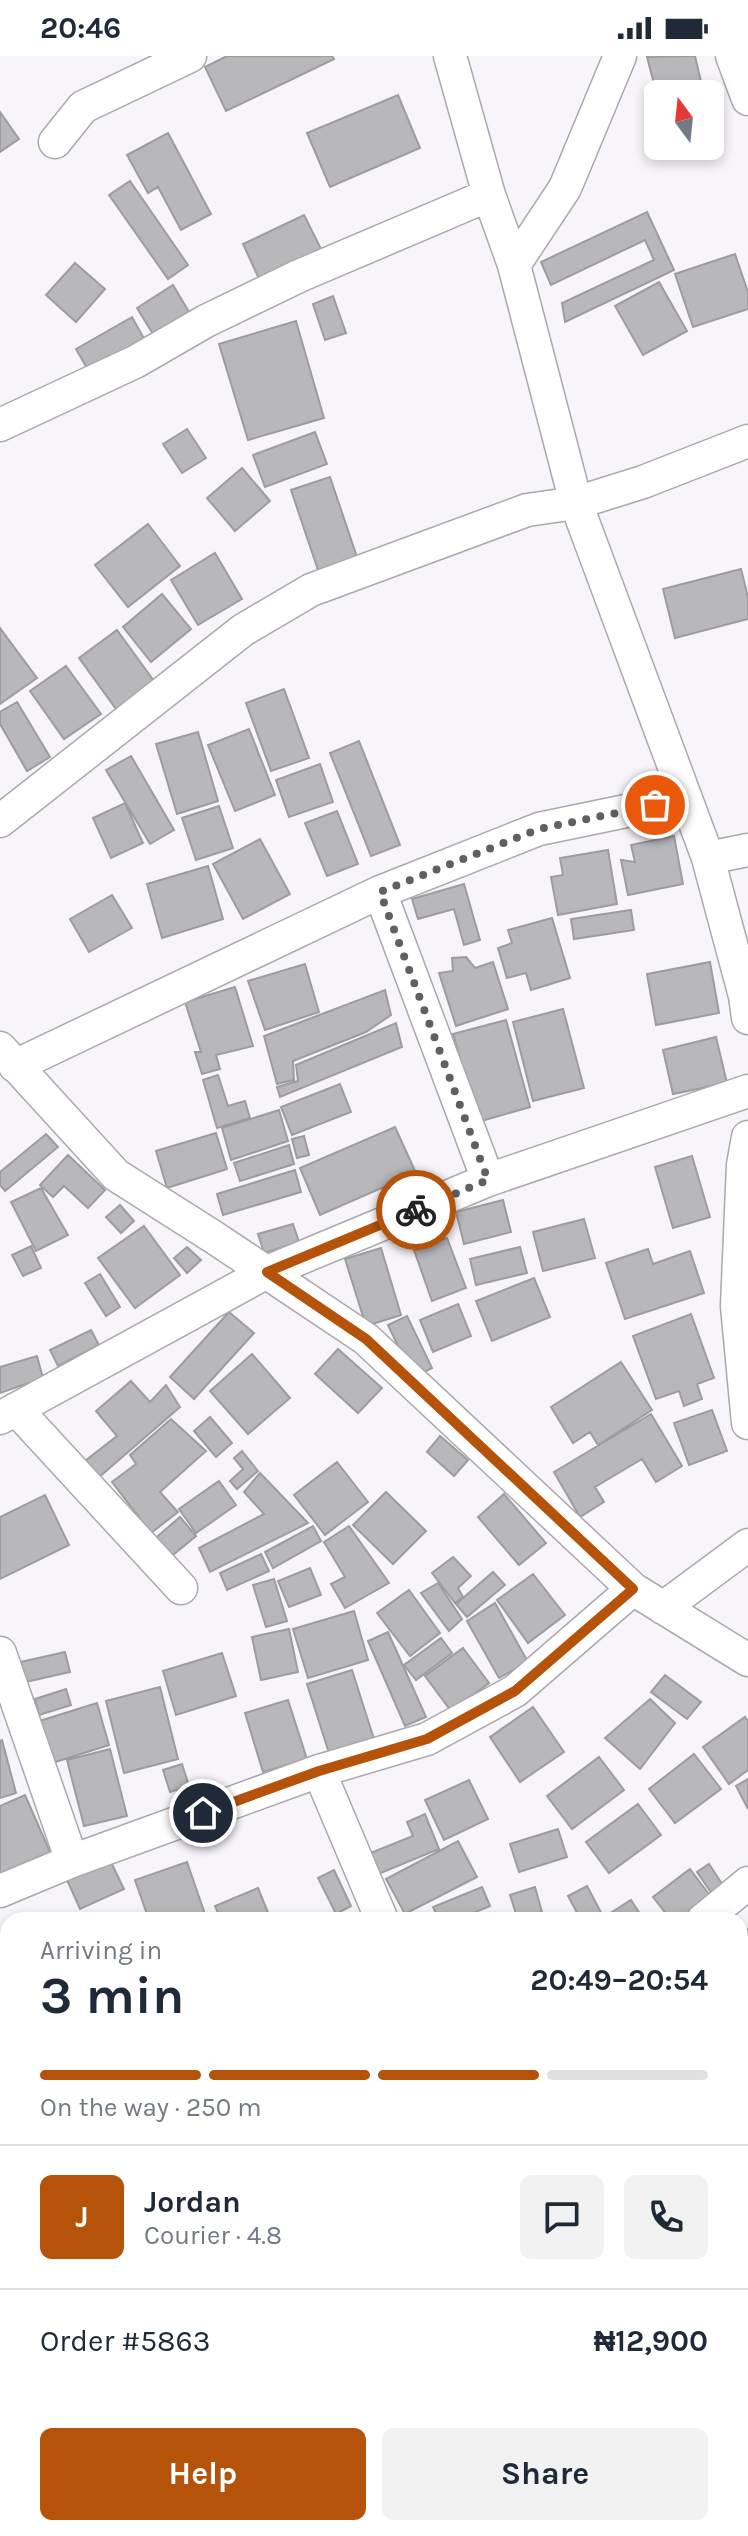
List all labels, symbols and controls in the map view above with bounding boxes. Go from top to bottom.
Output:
text: 20:46 [40,10,121,46]
north arrow [644,80,724,160]
map controls [644,80,724,160]
pin [621,771,689,839]
icon: bag [633,783,677,827]
courier [376,1170,456,1250]
icon: bike [394,1188,438,1232]
pin [169,1779,237,1847]
icon: home [181,1791,225,1835]
text: Arriving in [40,1935,162,1966]
text: 20:49–20:54 [530,1962,708,1998]
text: 3 min [40,1965,184,2026]
text: On the way · 250 m [40,2092,262,2123]
button: chat [520,2175,604,2259]
button: phone [624,2175,708,2259]
text: Jordan [144,2184,241,2220]
text: J [75,2199,89,2235]
text: Courier · 4.8 [144,2220,282,2251]
text: Order #5863 [40,2323,210,2359]
text: ₦12,900 [594,2323,708,2359]
button: Help [40,2428,366,2520]
button: Share [382,2428,708,2520]

